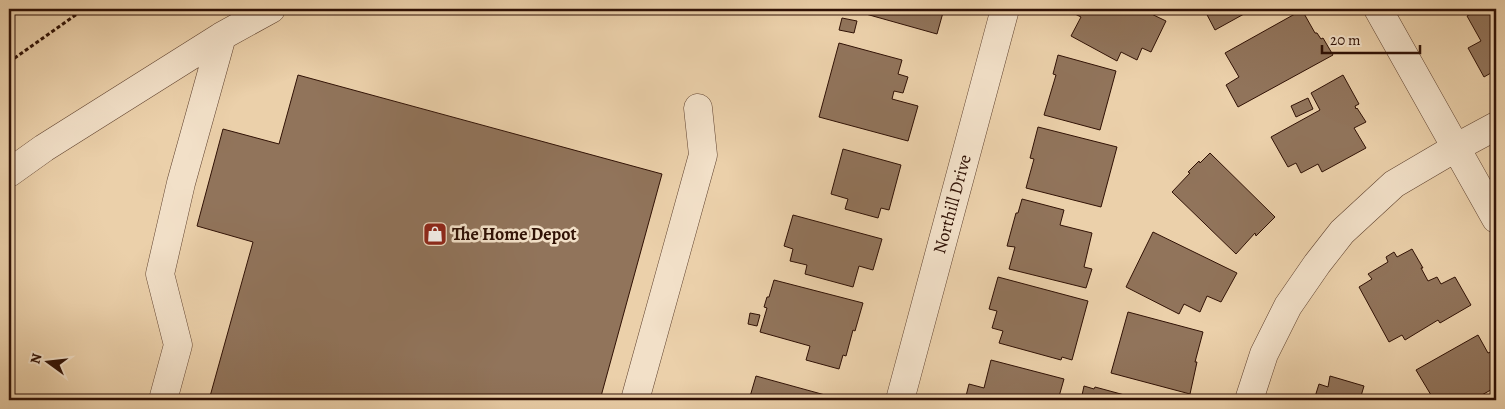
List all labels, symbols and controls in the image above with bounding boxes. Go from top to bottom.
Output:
scale bar [1322,22,1420,54]
text: 20 m [1330,30,1361,50]
street label: Northill Drive [927,152,977,256]
shop icon: The Home Depot [422,221,448,247]
place label: The Home Depot [452,222,577,246]
north arrow [22,336,72,386]
text: N [25,351,46,366]

